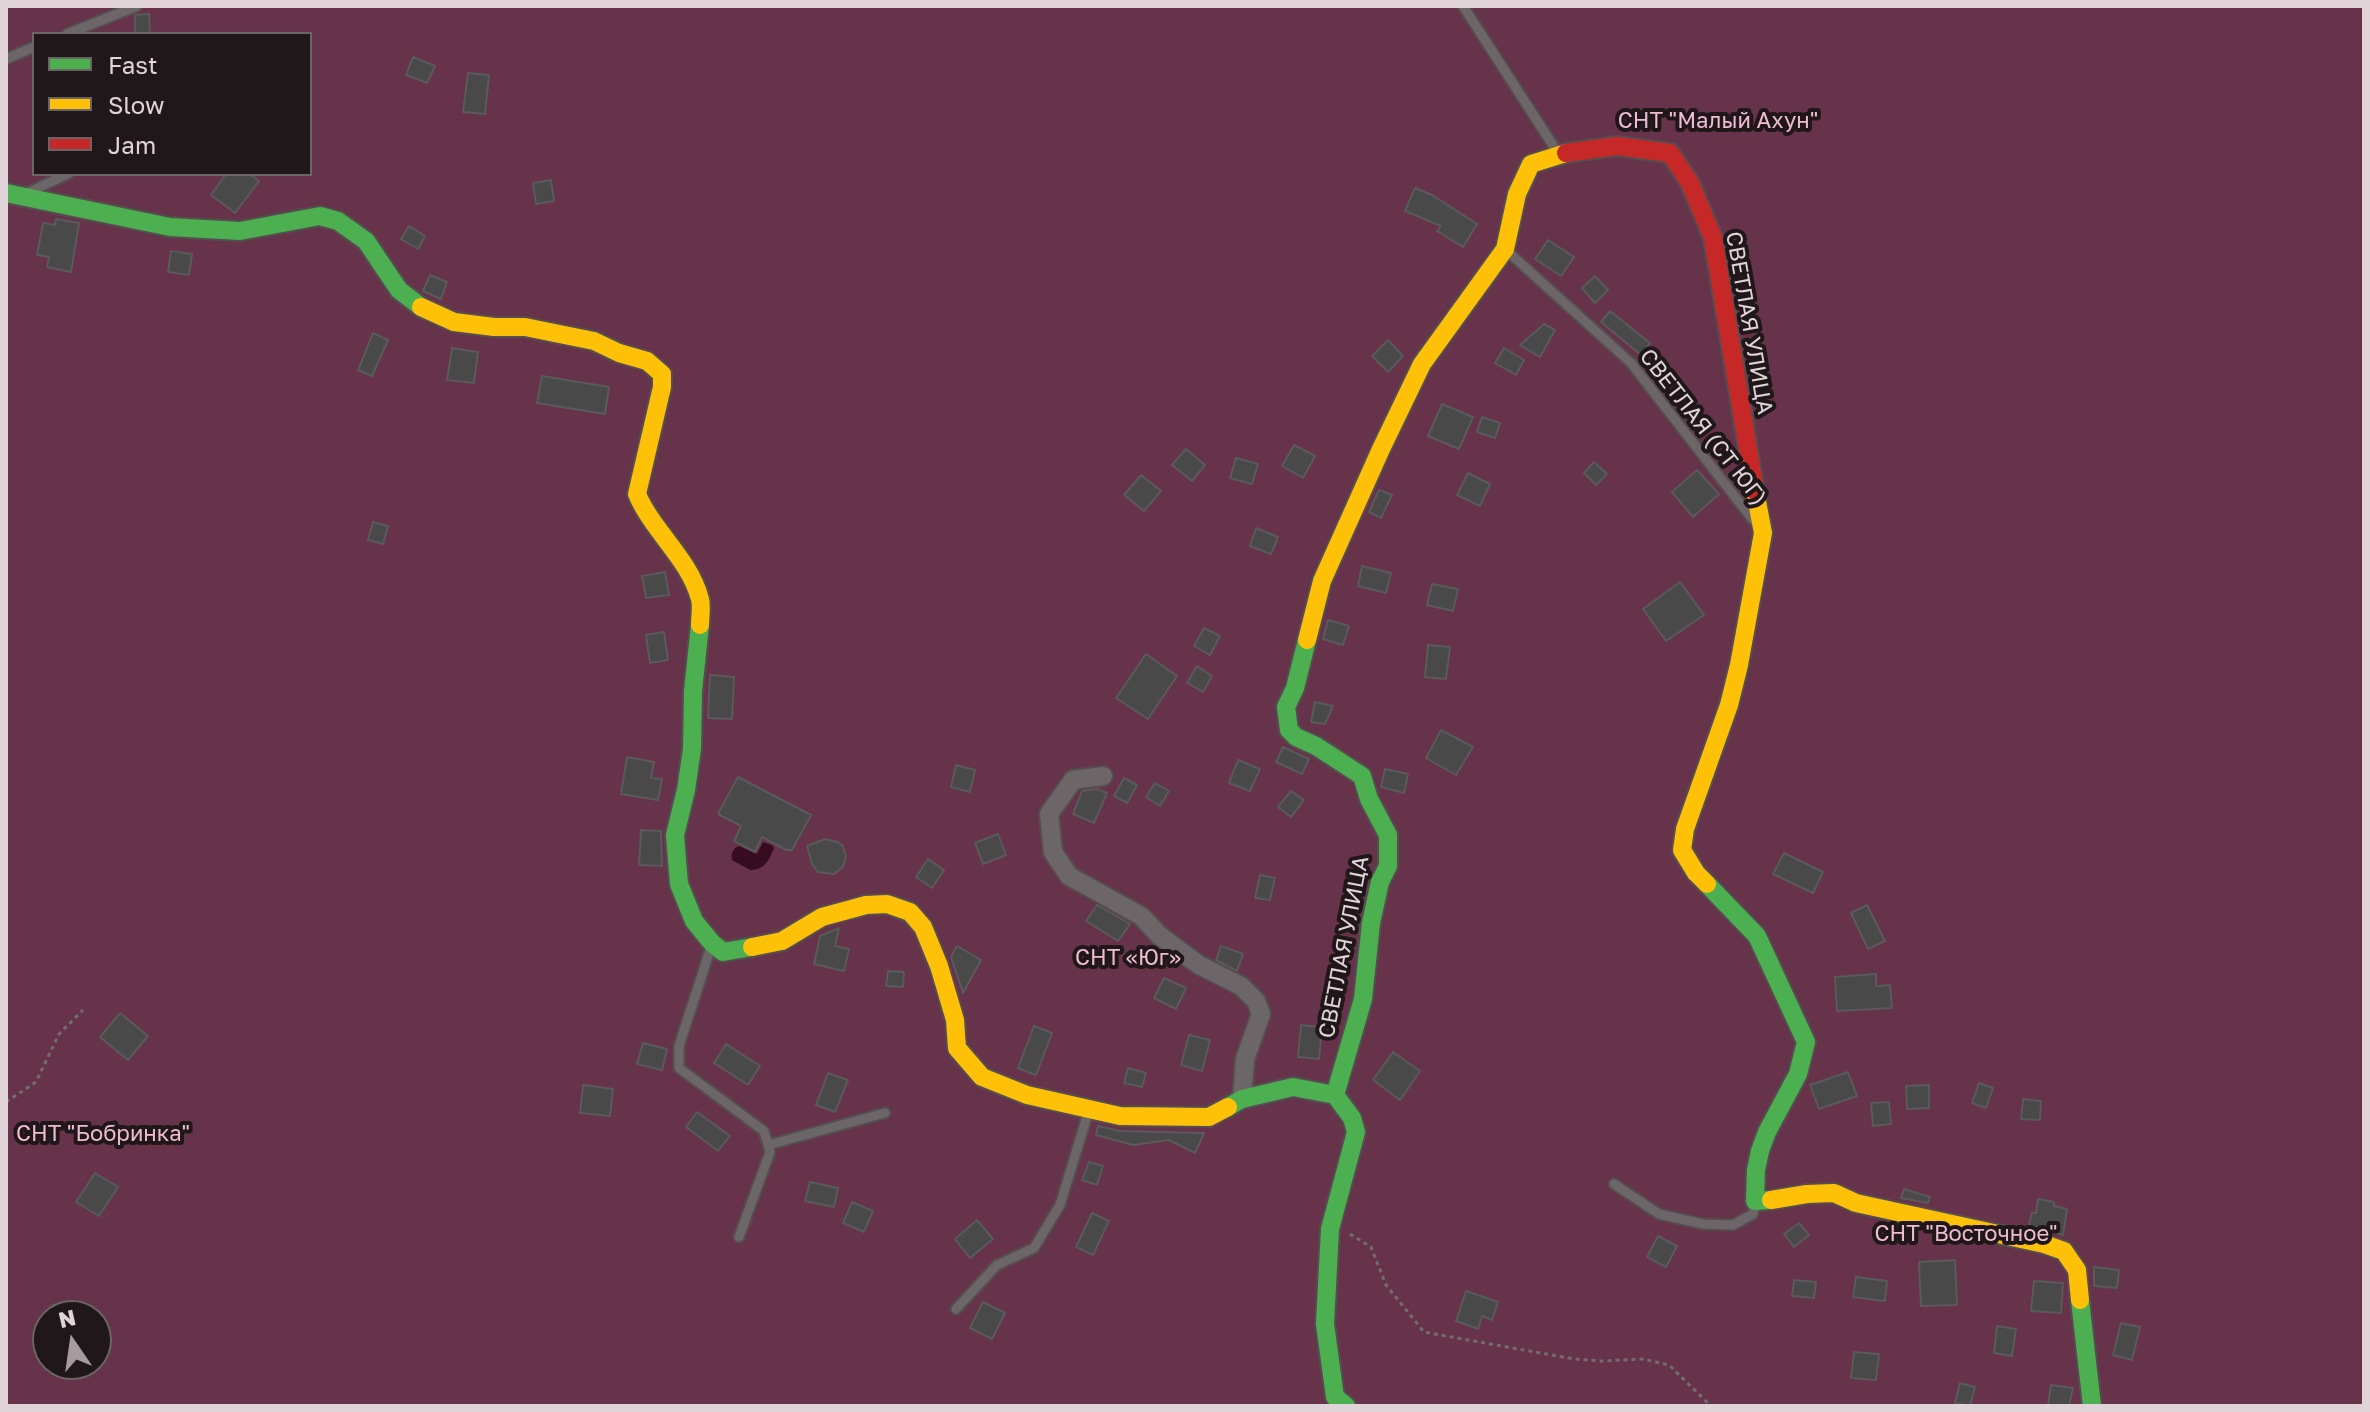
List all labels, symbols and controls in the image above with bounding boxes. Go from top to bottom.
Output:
legend [32,32,312,176]
text: Fast [108,50,158,79]
text: Slow [108,90,164,119]
park label: СНТ "Малый Ахун" [1618,108,1818,134]
text: Jam [108,130,156,159]
street label: СВЕТЛАЯ УЛИЦА [1720,229,1778,417]
street label: СВЕТЛАЯ (СТ ЮГ) [1634,344,1772,510]
street label: СВЕТЛАЯ УЛИЦА [1313,854,1375,1040]
park label: СНТ «Юг» [1075,945,1181,971]
park label: СНТ "Бобринка" [16,1121,190,1147]
park label: СНТ "Восточное" [1874,1221,2058,1247]
north arrow [32,1300,112,1380]
text: N [56,1303,78,1333]

